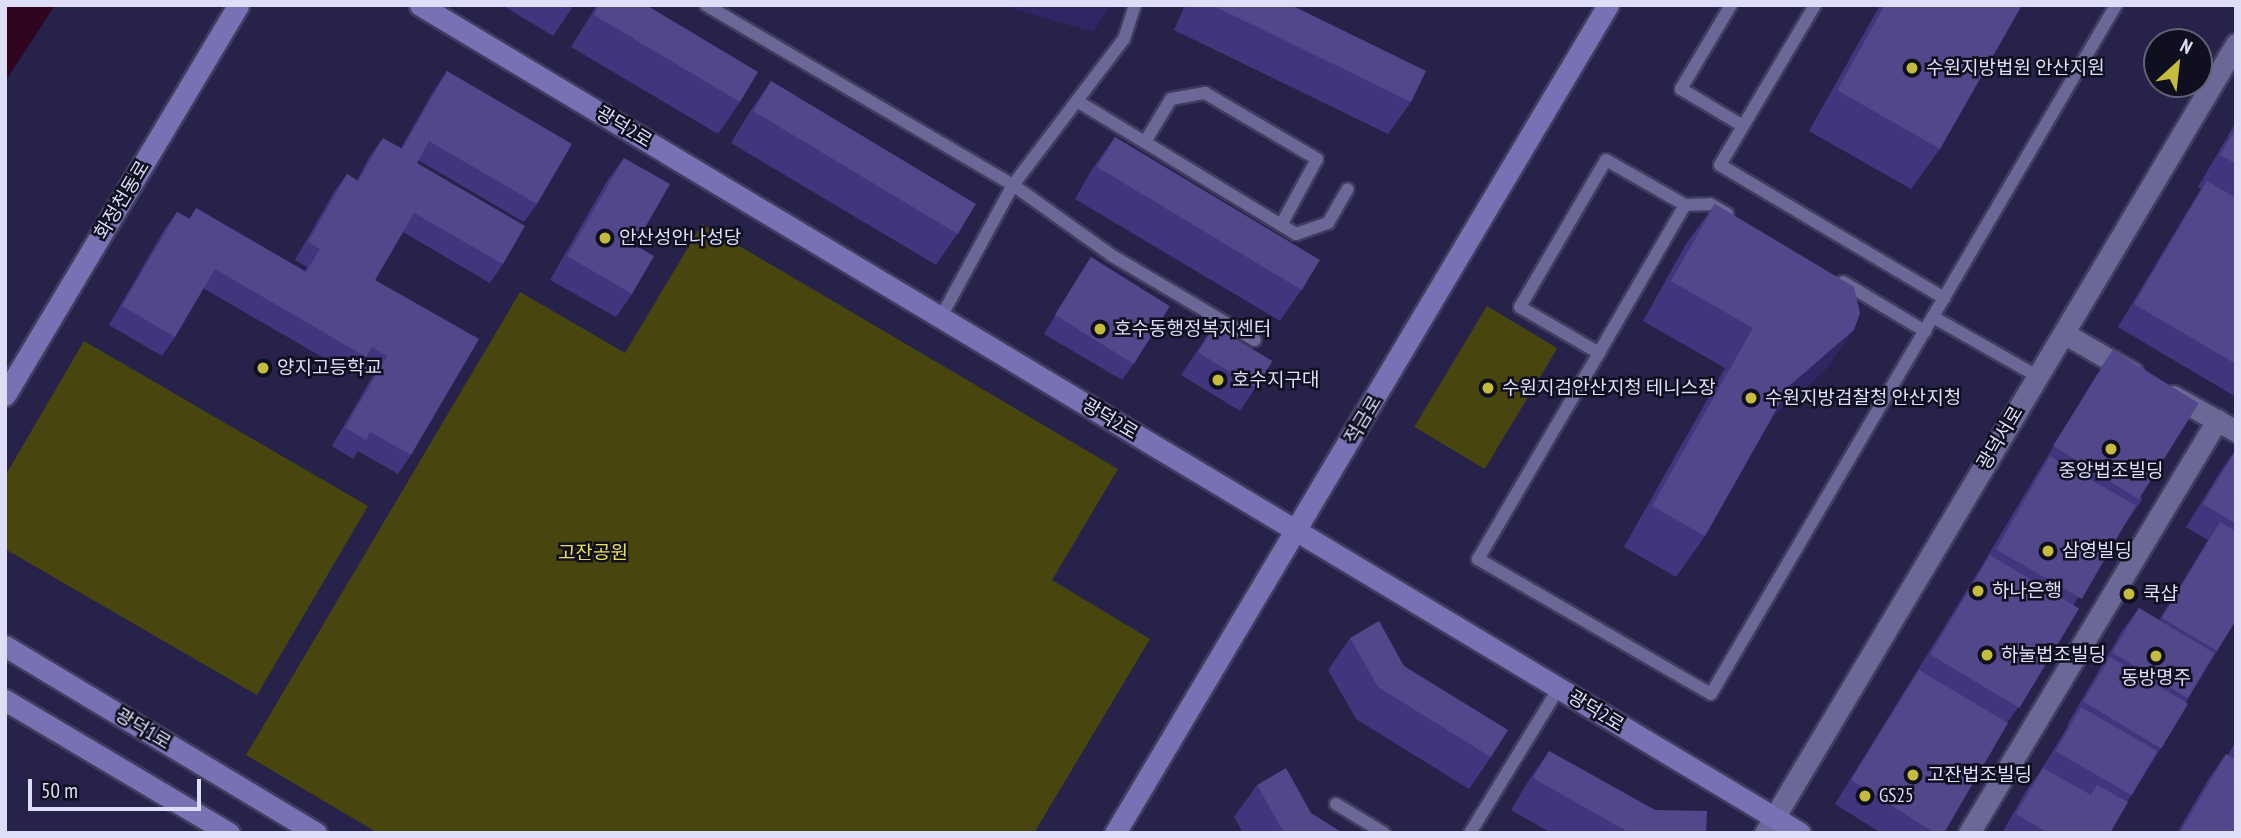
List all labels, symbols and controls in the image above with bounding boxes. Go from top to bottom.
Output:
north arrow [2143,28,2213,98]
text: N [2177,33,2197,59]
place label: 수원지방법원 안산지원 [1926,57,2105,79]
marker: 수원지방법원 안산지원 [1904,60,1920,76]
street label: 광덕2로 [592,102,656,152]
street label: 화정천동로 [90,157,154,243]
place label: 안산성안나성당 [619,227,741,249]
marker: 안산성안나성당 [597,230,613,246]
place label: 호수동행정복지센터 [1114,318,1271,340]
marker: 호수동행정복지센터 [1092,321,1108,337]
place label: 양지고등학교 [277,357,382,379]
marker: 양지고등학교 [255,360,271,376]
place label: 호수지구대 [1232,369,1319,391]
marker: 호수지구대 [1210,372,1226,388]
place label: 수원지검안산지청 테니스장 [1502,377,1716,399]
marker: 수원지검안산지청 테니스장 [1480,380,1496,396]
place label: 수원지방검찰청 안산지청 [1765,387,1961,409]
marker: 수원지방검찰청 안산지청 [1743,390,1759,406]
street label: 적금로 [1340,392,1386,448]
street label: 광덕2로 [1078,394,1142,444]
street label: 광덕서로 [1972,402,2028,474]
marker: 중앙법조빌딩 [2103,441,2119,457]
place label: 중앙법조빌딩 [2059,460,2163,482]
place label: 삼영빌딩 [2062,540,2132,562]
park label: 고잔공원 [558,542,628,564]
marker: 삼영빌딩 [2040,543,2056,559]
place label: 하나은행 [1992,580,2062,602]
marker: 하나은행 [1970,583,1986,599]
place label: 쿡샵 [2143,583,2178,605]
marker: 쿡샵 [2121,586,2137,602]
place label: 하눌법조빌딩 [2001,644,2106,666]
marker: 하눌법조빌딩 [1979,647,1995,663]
marker: 동방명주 [2148,648,2164,664]
place label: 동방명주 [2121,667,2191,689]
street label: 광덕2로 [1564,686,1628,736]
street label: 광덕1로 [111,704,175,754]
scale bar [32,764,205,808]
place label: 고잔법조빌딩 [1927,764,2032,786]
marker: 고잔법조빌딩 [1905,767,1921,783]
text: 50 m [41,777,78,804]
place label: GS25 [1879,785,1914,807]
marker: GS25 [1857,788,1873,804]

